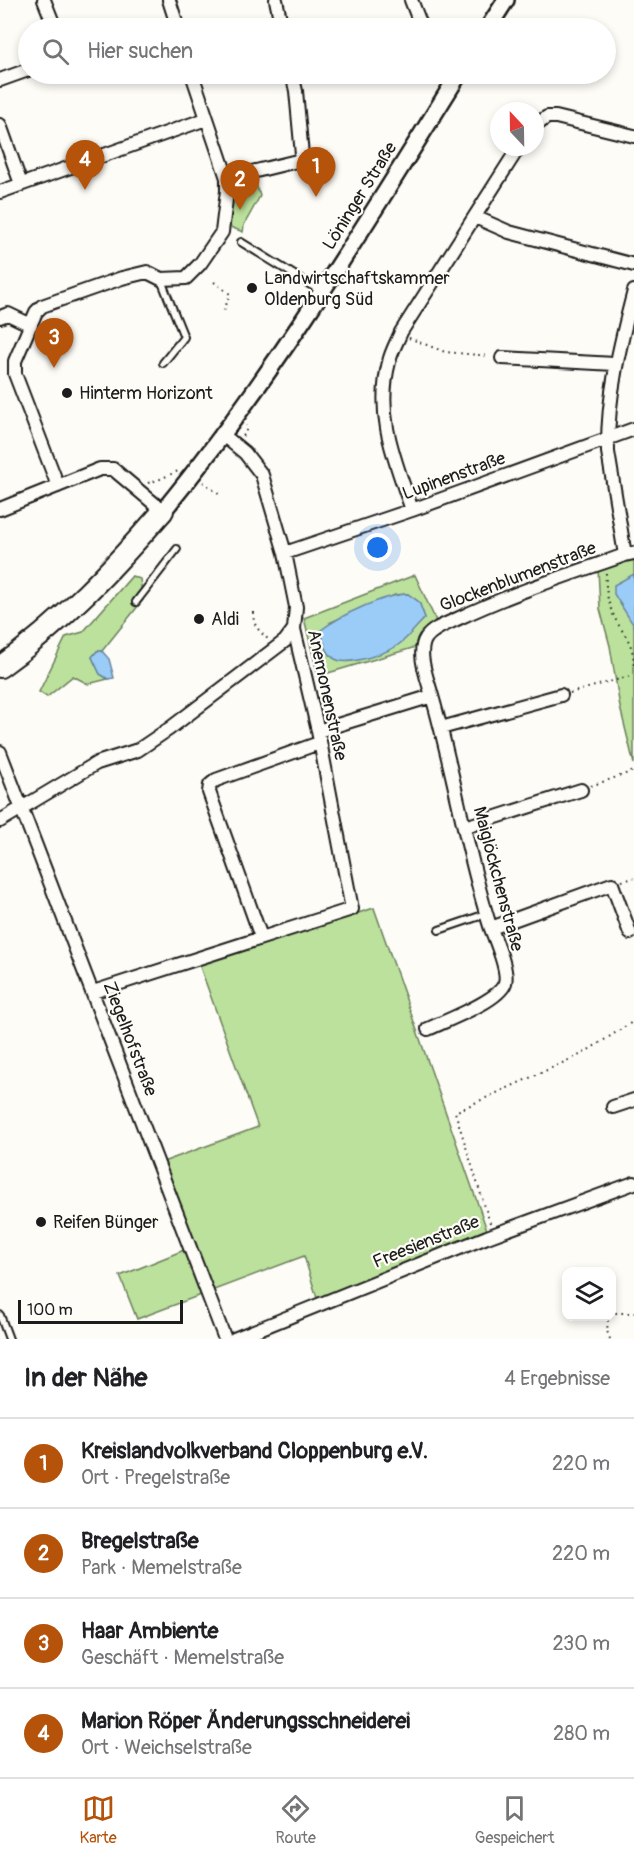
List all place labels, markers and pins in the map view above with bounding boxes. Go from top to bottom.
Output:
pin: 4 [66,140,104,190]
pin: 1 [296,148,336,197]
pin: 2 [220,160,260,210]
place label: Landwirtschaftskammer Oldenburg Süd [264,267,450,311]
marker: Landwirtschaftskammer Oldenburg Süd [245,281,259,295]
pin: 3 [34,318,74,368]
place label: Hinterm Horizont [79,382,213,405]
marker: Hinterm Horizont [60,386,74,400]
place label: Aldi [211,608,239,631]
marker: Aldi [192,612,206,626]
place label: Reifen Bünger [53,1211,159,1234]
marker: Reifen Bünger [34,1215,48,1229]

